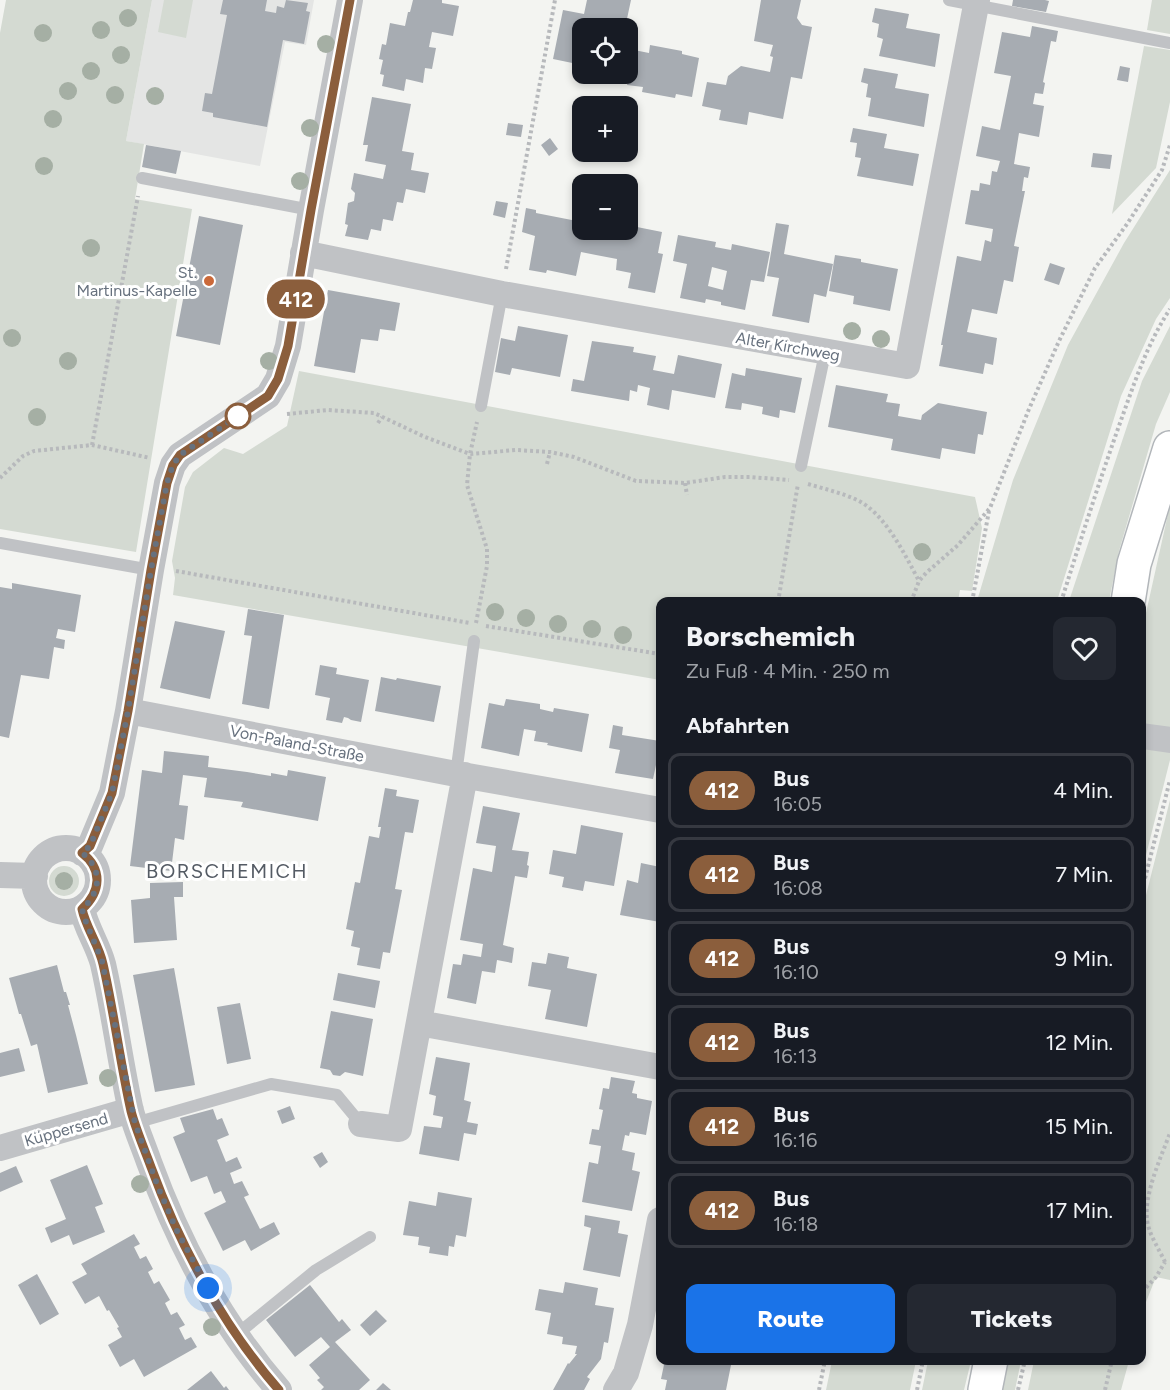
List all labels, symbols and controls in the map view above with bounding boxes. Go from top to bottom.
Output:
map controls [572,18,638,240]
button: locate [572,18,638,84]
button: + [572,96,638,162]
button: − [572,174,638,240]
place label: St. Martinus-Kapelle [76,263,197,300]
marker: St. Martinus-Kapelle [202,274,216,288]
line badge: 412 [262,280,330,318]
text: 412 [279,287,313,312]
street label: Alter Kirchweg [734,328,841,365]
unlabelled marker [225,403,251,429]
button: heart [1053,617,1116,680]
text: Borschemich [686,619,855,653]
text: Zu Fuß · 4 Min. · 250 m [686,659,890,683]
text: Abfahrten [686,712,789,739]
street label: Von-Paland-Straße [228,721,366,766]
text: Bus [773,765,809,792]
text: 4 Min. [1053,777,1113,804]
text: 412 [705,778,739,803]
text: 16:05 [773,792,822,816]
text: Bus [773,849,809,876]
district label: BORSCHEMICH [146,859,308,883]
text: 7 Min. [1055,861,1113,888]
text: 412 [705,862,739,887]
text: 16:08 [773,876,823,900]
text: Bus [773,933,809,960]
text: 9 Min. [1055,945,1113,972]
text: 412 [705,946,739,971]
text: 16:10 [773,960,819,984]
text: Bus [773,1017,809,1044]
text: 12 Min. [1046,1029,1113,1056]
text: 412 [705,1030,739,1055]
text: 16:13 [773,1044,817,1068]
text: Bus [773,1101,809,1128]
street label: Küppersend [22,1108,110,1150]
text: 15 Min. [1045,1113,1113,1140]
text: 412 [705,1114,739,1139]
text: 16:16 [773,1128,817,1152]
text: Bus [773,1185,809,1212]
text: 17 Min. [1046,1197,1113,1224]
text: 412 [705,1198,739,1223]
text: 16:18 [773,1212,818,1236]
your location [193,1273,223,1303]
button: Route [686,1284,895,1353]
button: Tickets [907,1284,1116,1353]

